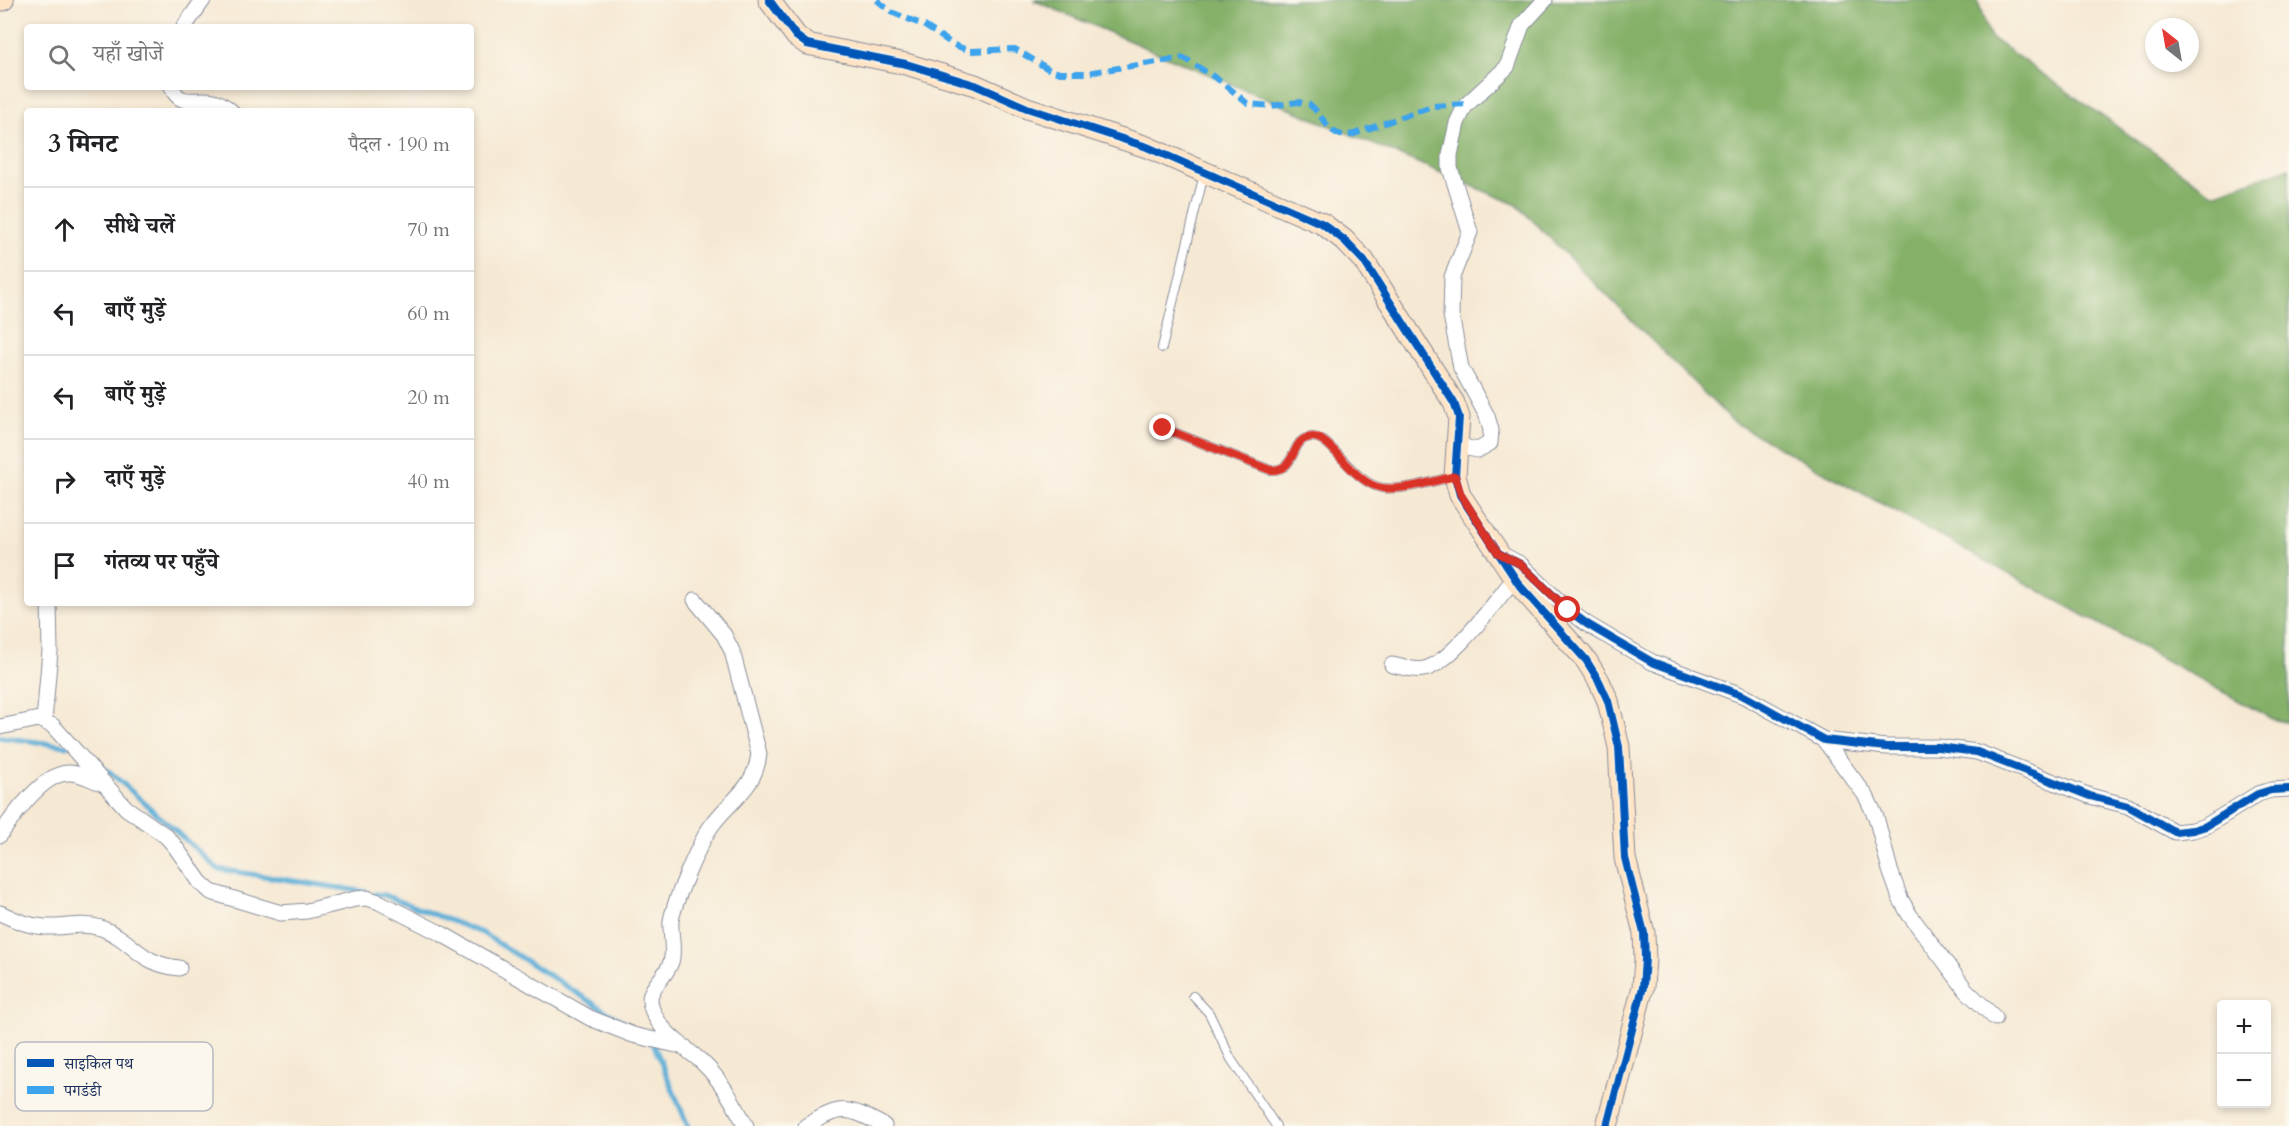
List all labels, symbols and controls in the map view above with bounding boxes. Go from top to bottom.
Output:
north arrow [2145,18,2199,72]
search box [24,24,474,90]
text: यहाँ खोजें [93,39,163,69]
icon: search [45,41,78,74]
text: 3 मिनट [48,126,118,161]
text: पैदल · 190 m [348,131,450,158]
text: सीधे चलें [105,211,175,241]
icon: ahead [48,213,81,246]
text: 70 m [407,216,450,243]
text: बाएँ मुड़ें [105,295,165,325]
icon: left [48,297,81,330]
text: 60 m [407,300,450,327]
text: बाएँ मुड़ें [105,379,165,409]
icon: left [48,381,81,414]
text: 20 m [407,384,450,411]
route end [1149,414,1175,440]
text: दाएँ मुड़ें [105,463,165,493]
icon: right [48,465,81,498]
text: 40 m [407,468,450,495]
text: गंतव्य पर पहुँचे [105,547,219,577]
icon: arrive [48,549,81,582]
route start [1554,596,1580,622]
map controls [2217,1000,2271,1108]
button: + [2217,1000,2271,1054]
legend [15,1042,213,1111]
text: साइकिल पथ [63,1053,134,1075]
button: − [2217,1054,2271,1108]
text: पगडंडी [63,1080,102,1102]

